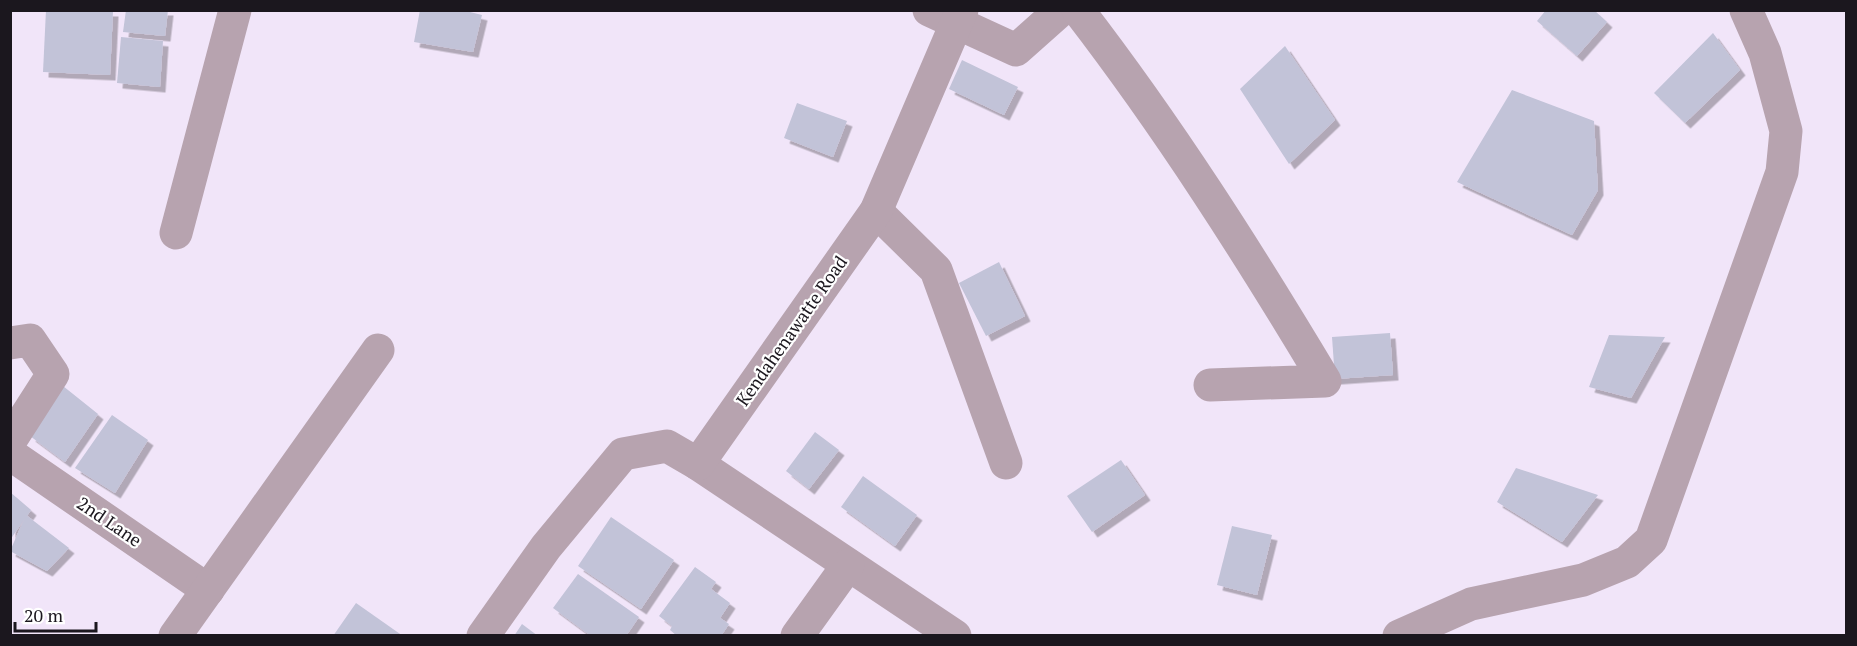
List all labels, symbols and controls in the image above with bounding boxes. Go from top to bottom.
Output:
street label: Kendahenawatte Road [730,251,852,410]
street label: 2nd Lane [72,491,147,552]
scale bar [15,595,96,633]
text: 20 m [24,603,64,627]

